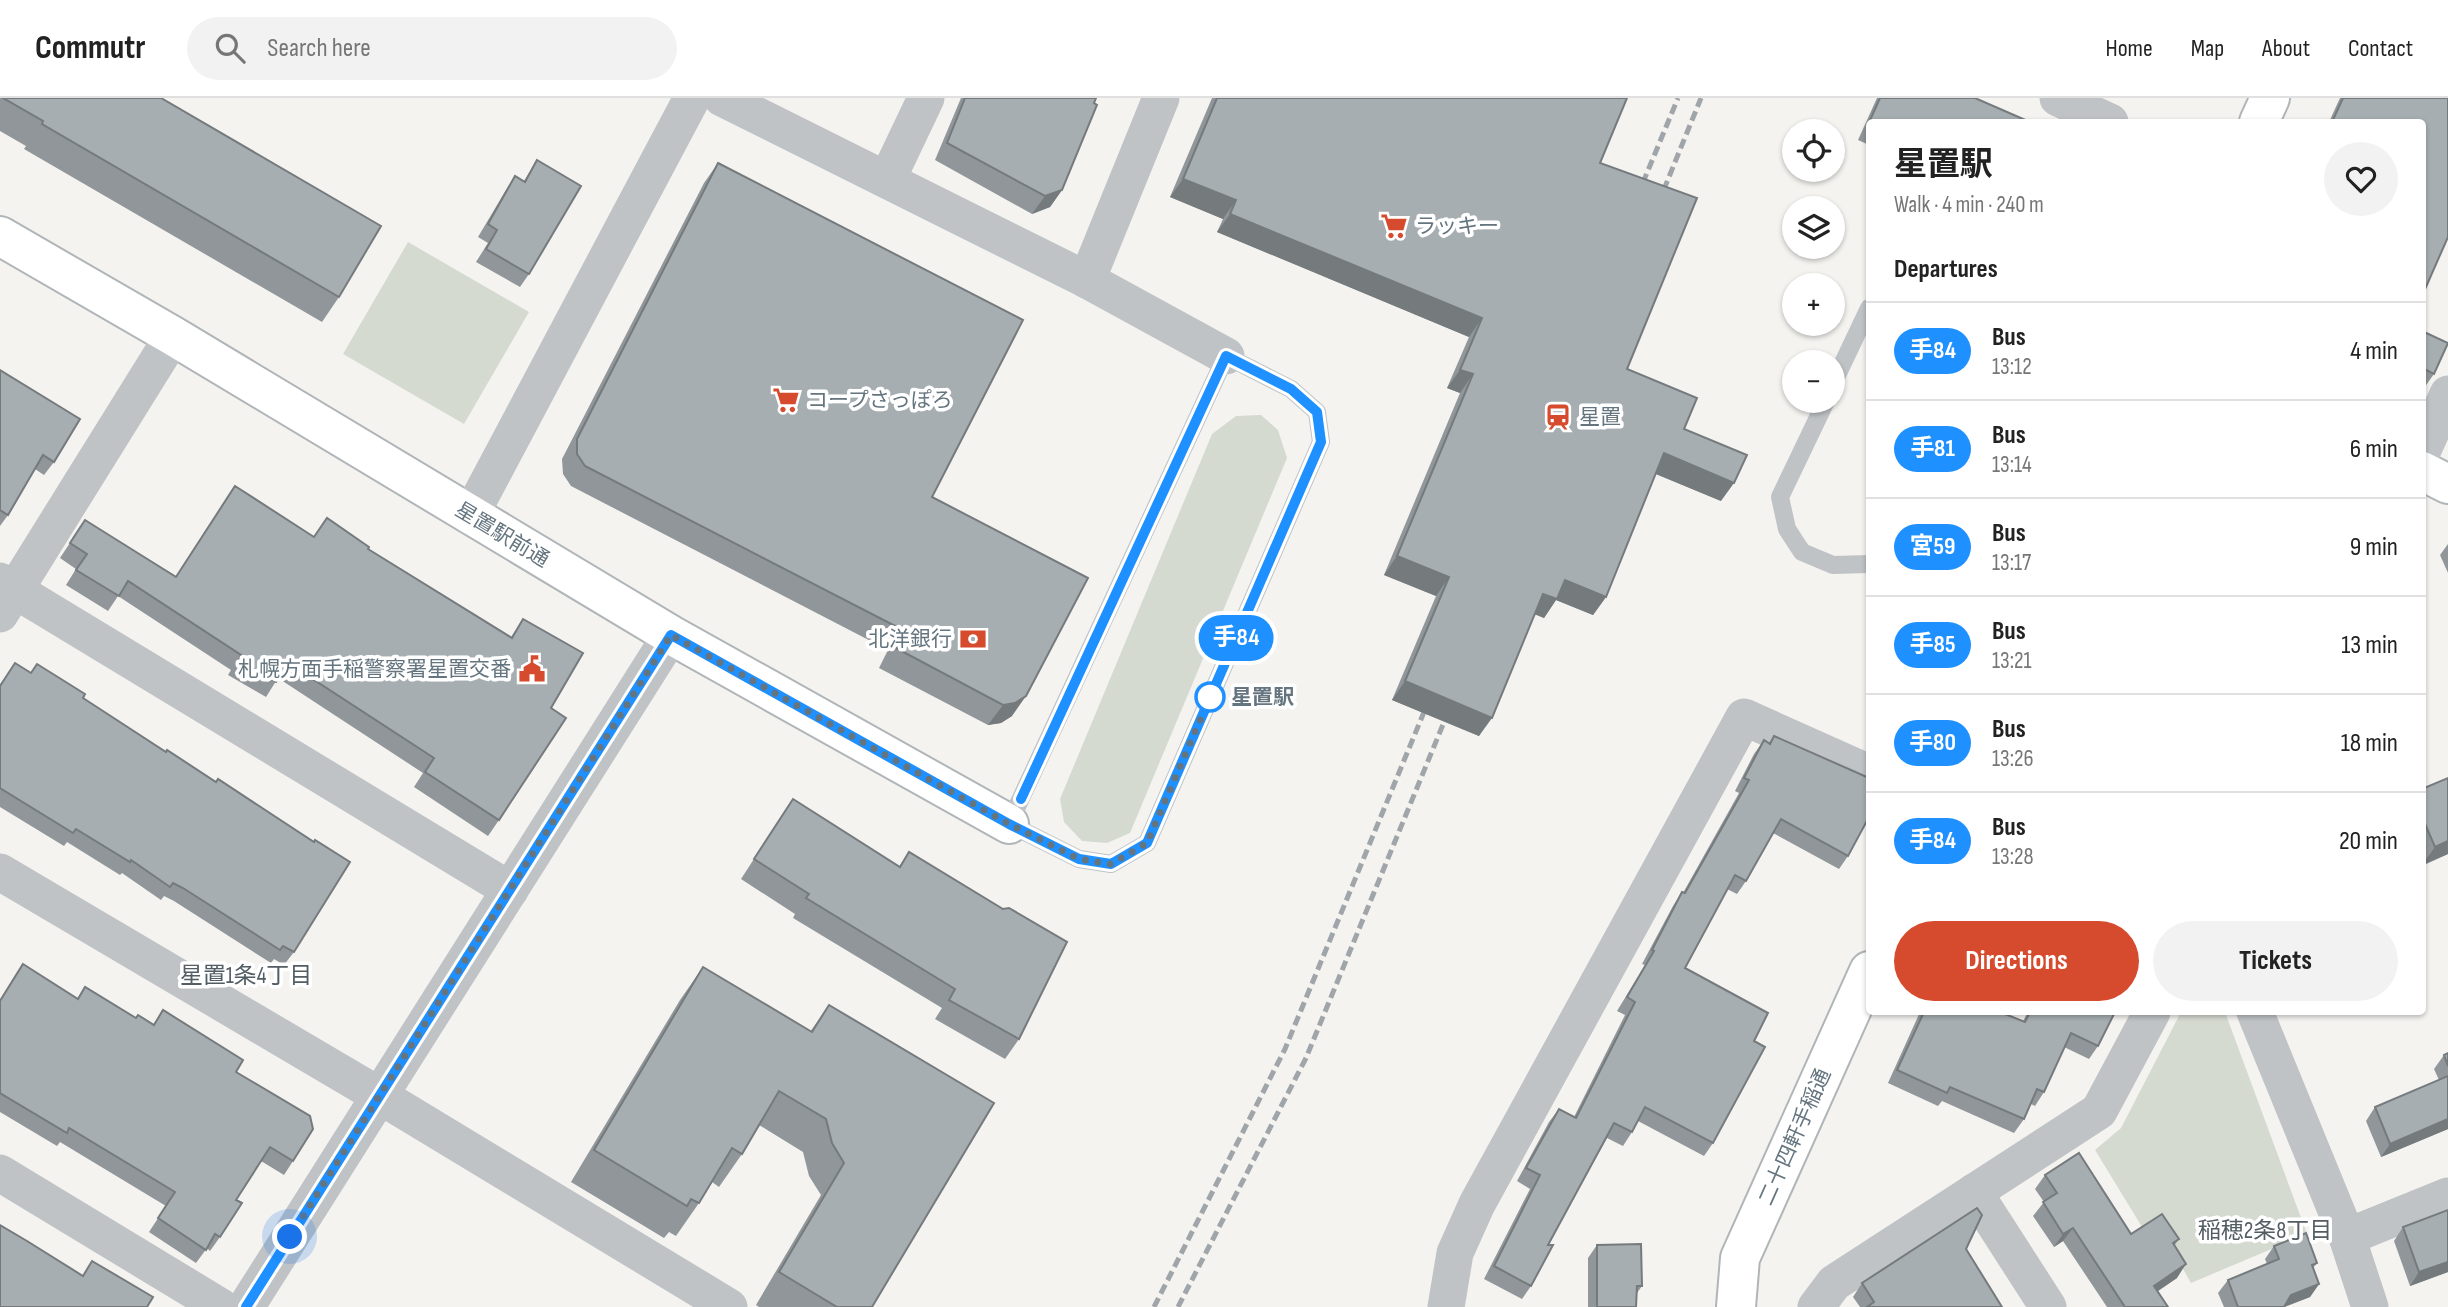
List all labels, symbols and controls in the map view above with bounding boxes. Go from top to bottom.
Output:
search box [187,17,677,80]
text: Commutr [35,28,145,68]
icon: search [211,29,249,67]
text: Search here [267,33,371,64]
text: Home [2105,34,2153,63]
text: Map [2191,34,2224,63]
text: About [2262,34,2310,63]
text: Contact [2348,34,2413,63]
map controls [1782,119,1845,413]
button: locate [1782,119,1845,182]
button: heart [2324,142,2398,216]
text: 星置駅 [1894,145,1993,185]
text: Walk · 4 min · 240 m [1894,191,2044,219]
button: layers [1782,196,1845,259]
supermarket icon: ラッキー [1379,211,1409,241]
place label: ラッキー [1415,214,1499,239]
text: Departures [1894,254,1998,285]
button: + [1782,273,1845,336]
text: Bus [1992,322,2026,353]
text: 手84 [1909,336,1956,365]
text: 4 min [2350,336,2398,367]
button: − [1782,350,1845,413]
text: 13:12 [1992,353,2032,381]
supermarket icon: コープさっぽろ [771,385,801,415]
place label: コープさっぽろ [807,388,953,413]
station icon: 星置 [1543,402,1573,432]
place label: 星置 [1579,405,1621,430]
text: Bus [1992,420,2026,451]
text: 手81 [1910,434,1955,463]
text: 6 min [2350,434,2398,465]
text: 13:14 [1992,451,2032,479]
street label: 星置駅前通 [451,497,553,573]
text: Bus [1992,518,2026,549]
text: 宮59 [1910,532,1955,561]
text: 9 min [2350,532,2398,563]
text: 13:17 [1992,549,2031,577]
line badge: 手84 [1196,615,1276,661]
text: Bus [1992,616,2026,647]
text: 手84 [1213,623,1259,652]
bank icon: 北洋銀行 [958,624,988,654]
place label: 北洋銀行 [868,627,952,652]
text: 手85 [1910,630,1955,659]
text: 13 min [2341,630,2398,661]
text: 13:21 [1992,647,2032,675]
public building icon: 札幌方面手稲警察署星置交番 [517,654,547,684]
place label: 札幌方面手稲警察署星置交番 [238,657,511,682]
marker: 星置駅 [1195,682,1225,712]
place label: 星置駅 [1231,685,1294,710]
text: Bus [1992,714,2026,745]
text: 手80 [1909,728,1956,757]
text: 18 min [2341,728,2398,759]
text: 13:26 [1992,745,2034,773]
text: Bus [1992,812,2026,843]
text: 手84 [1909,826,1956,855]
text: 20 min [2339,826,2398,857]
text: 13:28 [1992,843,2034,871]
button: Directions [1894,921,2139,1001]
button: Tickets [2153,921,2398,1001]
district label: 星置1条4丁目 [180,962,312,990]
street label: 二十四軒手稲通 [1754,1065,1836,1209]
district label: 稲穂2条8丁目 [2198,1217,2332,1245]
your location [272,1219,307,1254]

